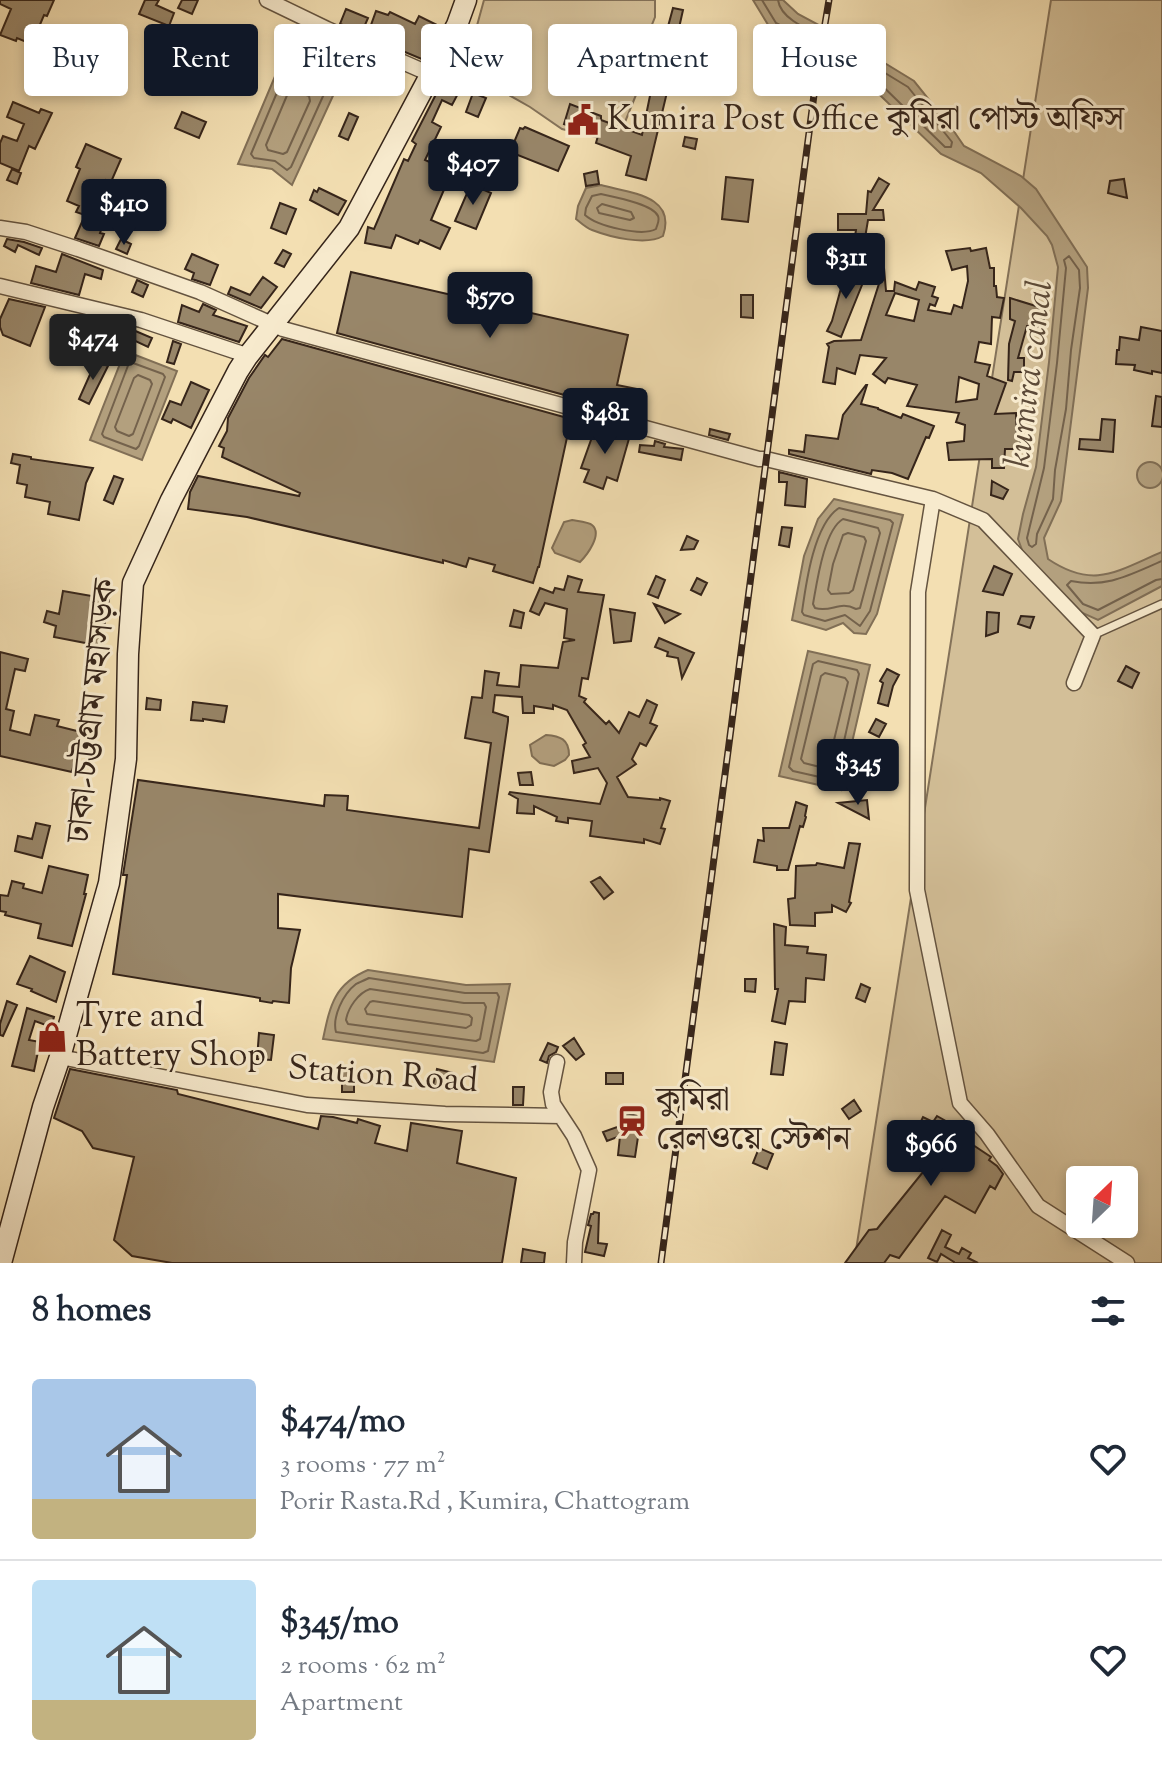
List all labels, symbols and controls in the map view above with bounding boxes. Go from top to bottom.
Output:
chip: Buy [24,24,128,96]
chip: Rent [144,24,258,96]
chip: Filters [274,24,405,96]
chip: New [421,24,532,96]
chip: Apartment [548,24,737,96]
chip: House [753,24,886,96]
place label: Kumira Post Office কুমিরা পোস্ট অফিস [607,96,1125,145]
public building icon: Kumira Post Office কুমিরা পোস্ট অফিস [566,103,600,137]
pin: $407 [426,139,520,207]
text: $407 [446,146,500,183]
pin: $410 [77,179,171,247]
text: $410 [99,186,149,223]
pin: $311 [799,233,893,301]
text: $311 [825,240,867,277]
pin: $570 [443,272,537,340]
water label: kumira canal [994,277,1068,471]
text: $570 [465,279,515,316]
pin: $474 [46,314,140,382]
text: $474 [67,321,119,358]
pin: $481 [558,388,652,456]
text: $481 [581,395,629,432]
street label: ঢাকা-চট্টগ্রাম মহাসড়ক [56,576,132,846]
pin: $345 [811,739,905,807]
text: $345 [835,746,881,783]
place label: Tyre and Battery Shop [76,993,266,1081]
shop icon: Tyre and Battery Shop [35,1020,69,1054]
street label: Station Road [286,1045,480,1107]
place label: কুমিরা রেলওয়ে স্টেশন [655,1077,852,1165]
station icon: কুমিরা রেলওয়ে স্টেশন [615,1104,649,1138]
pin: $966 [884,1120,978,1188]
text: $966 [905,1127,957,1164]
north arrow [1066,1166,1138,1238]
map controls [1066,1166,1138,1238]
text: 8 homes [32,1287,151,1336]
icon: filters [1086,1289,1130,1333]
text: $474/mo [280,1398,405,1447]
icon: home [96,1411,192,1507]
icon: heart [1086,1437,1130,1481]
text: 3 rooms · 77 m² [280,1447,445,1484]
text: Porir Rasta.Rd , Kumira, Chattogram [280,1484,690,1521]
text: $345/mo [280,1599,399,1648]
icon: home [96,1612,192,1708]
icon: heart [1086,1638,1130,1682]
text: 2 rooms · 62 m² [280,1648,446,1685]
text: Apartment [280,1685,403,1722]

